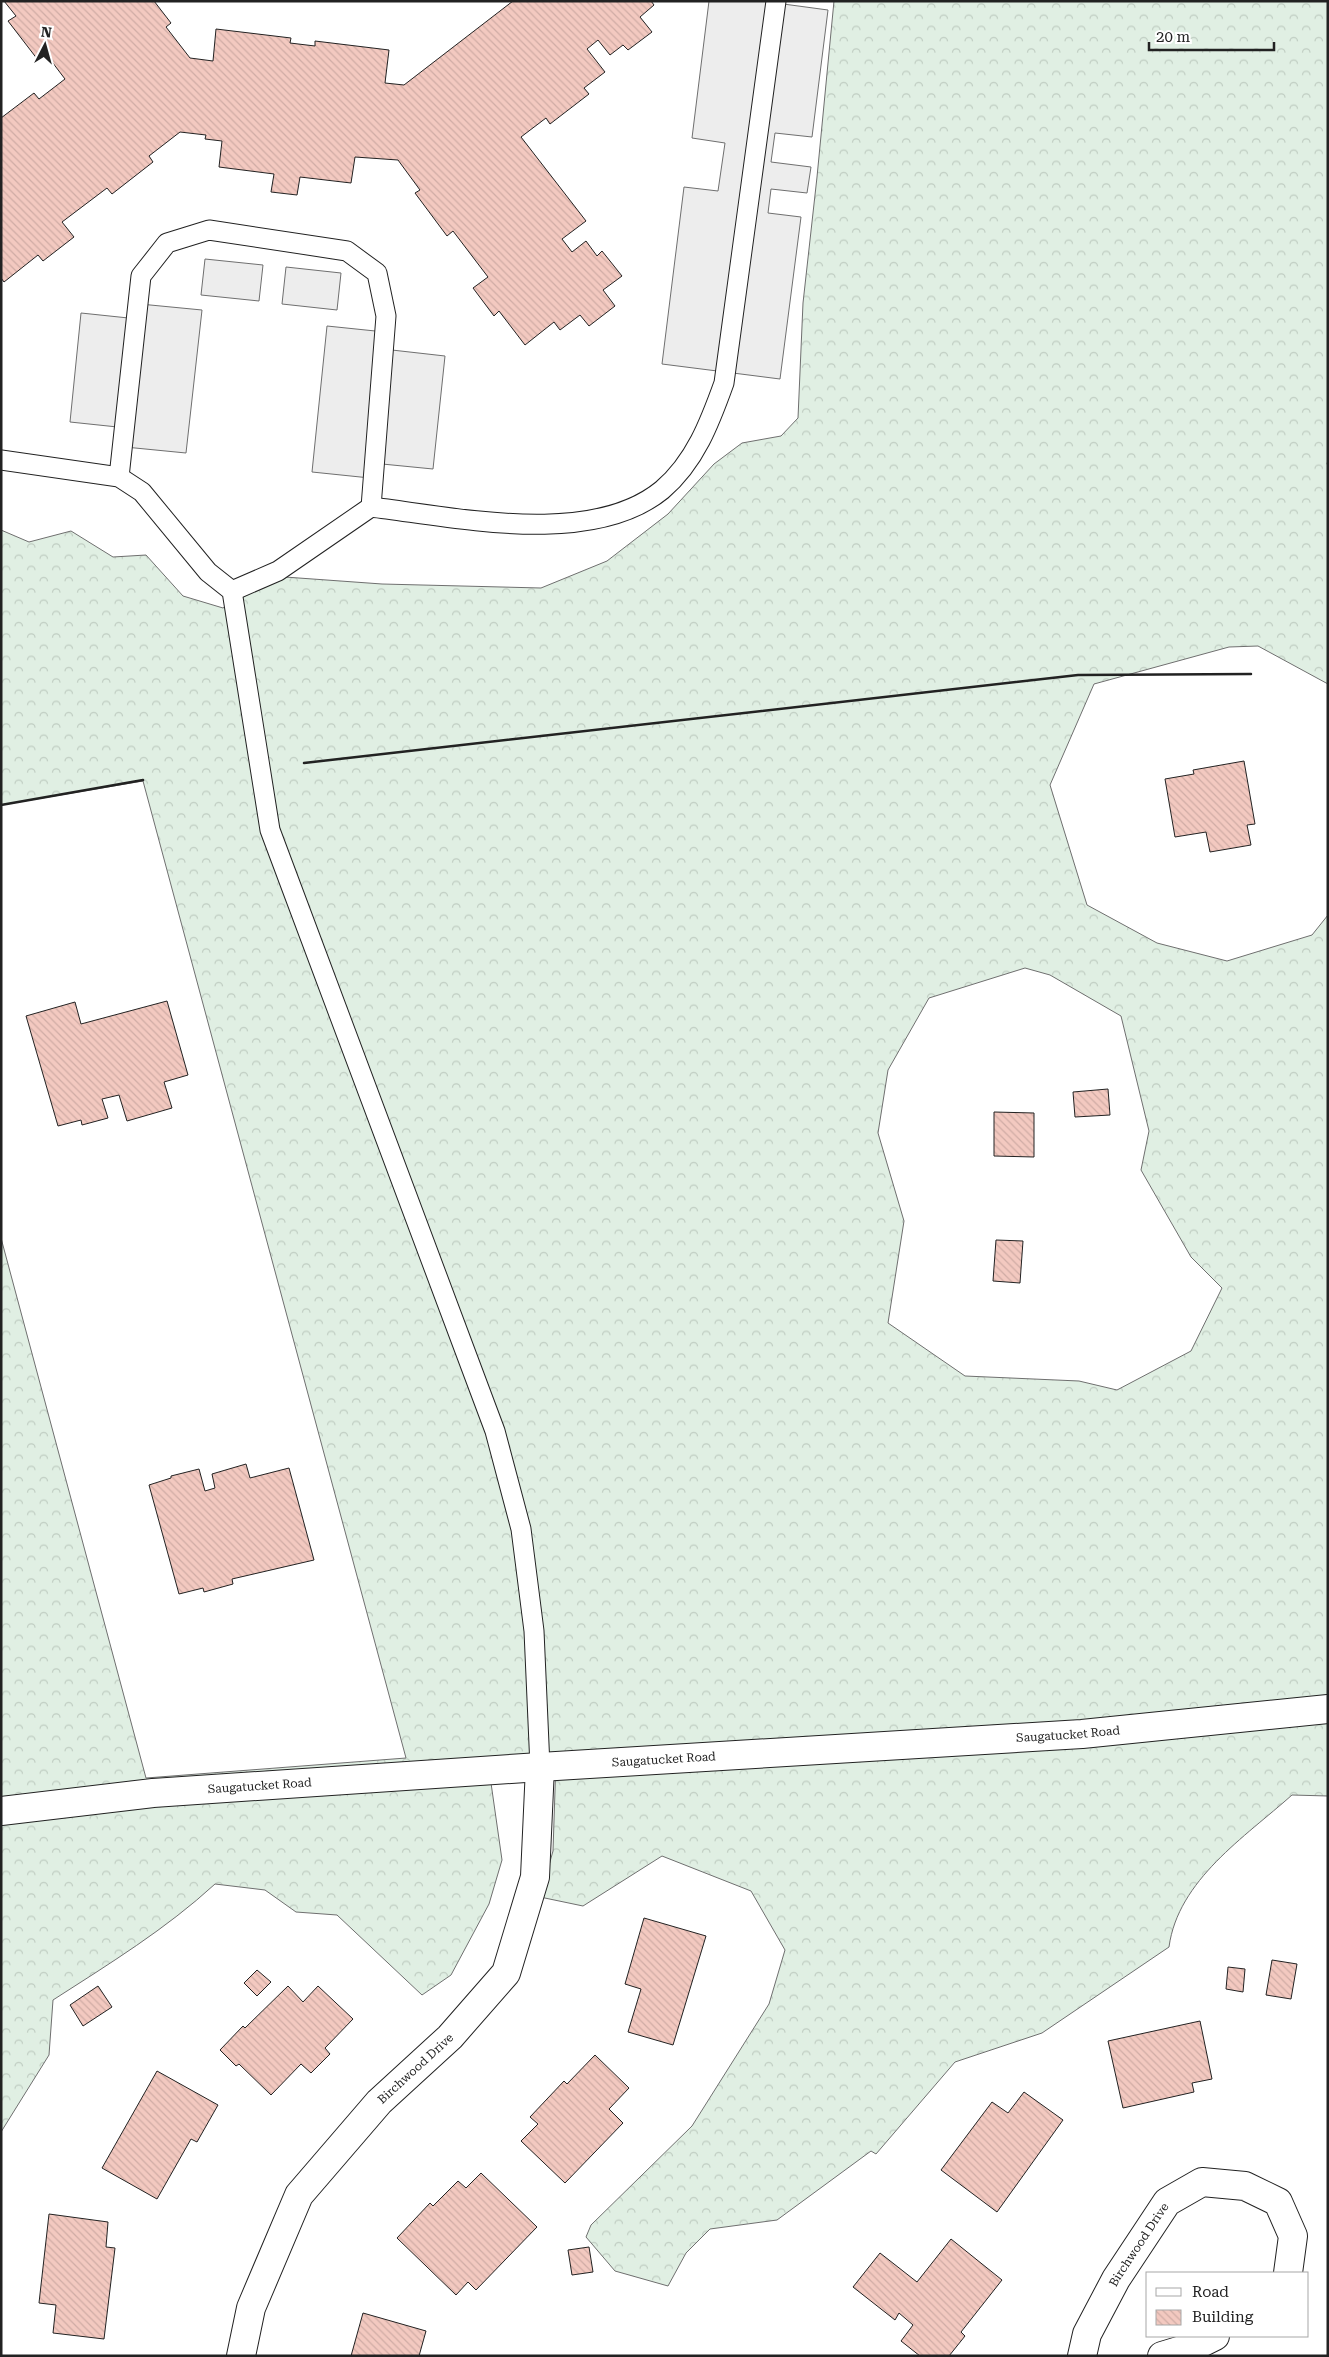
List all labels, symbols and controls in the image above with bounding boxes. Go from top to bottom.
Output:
north arrow [20,20,70,70]
scale bar [1149,20,1274,52]
text: N [40,24,53,41]
text: 20 m [1156,28,1191,46]
street label: Saugatucket Road [1016,1723,1121,1745]
street label: Saugatucket Road [611,1749,717,1770]
street label: Saugatucket Road [207,1775,312,1796]
street label: Birchwood Drive [375,2030,457,2107]
street label: Birchwood Drive [1106,2200,1172,2289]
legend [1146,2272,1309,2337]
text: Road [1192,2283,1229,2301]
text: Building [1192,2308,1254,2326]

